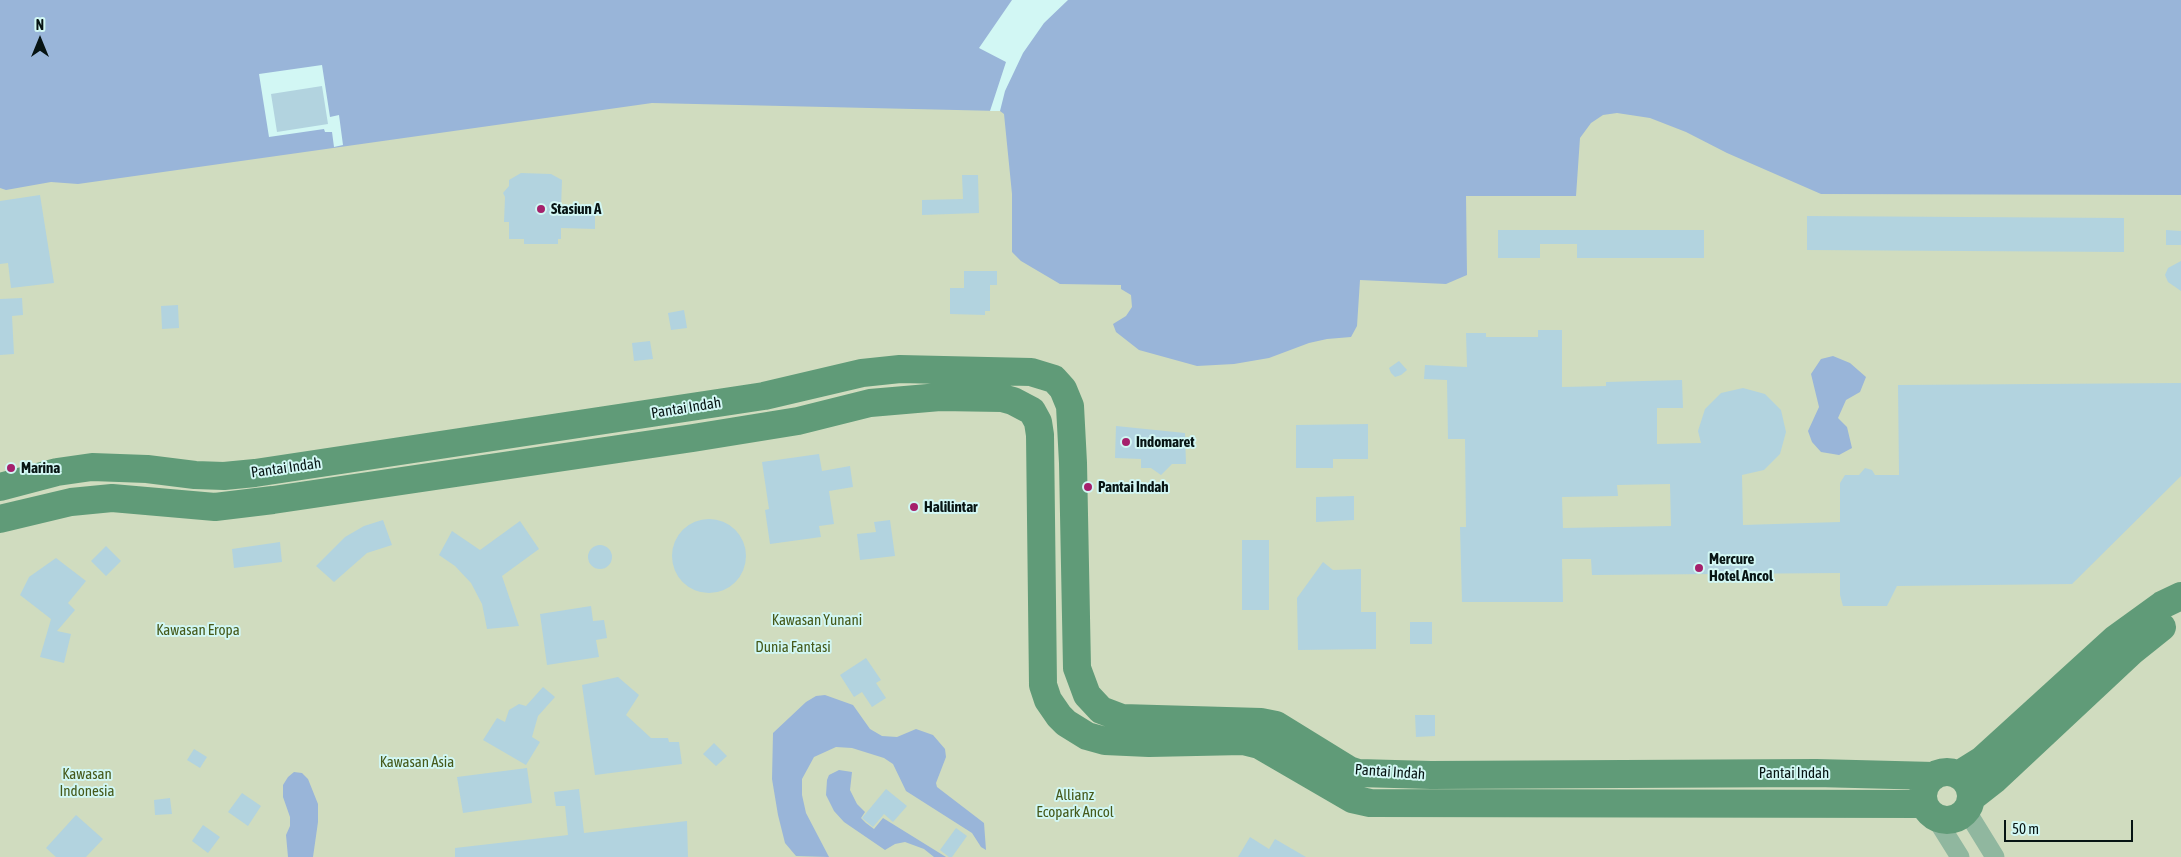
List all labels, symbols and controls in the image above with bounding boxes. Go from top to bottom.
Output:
north arrow [15,15,65,65]
text: N [36,17,44,33]
place label: Stasiun A [551,200,601,218]
marker: Stasiun A [535,203,547,215]
street label: Pantai Indah [650,394,722,422]
place label: Indomaret [1136,433,1195,451]
marker: Indomaret [1120,436,1132,448]
street label: Pantai Indah [250,454,322,482]
place label: Marina [21,459,60,477]
marker: Marina [5,462,17,474]
place label: Pantai Indah [1098,478,1169,496]
marker: Pantai Indah [1082,481,1094,493]
place label: Halilintar [924,498,978,516]
marker: Halilintar [908,501,920,513]
place label: Mercure Hotel Ancol [1709,550,1773,585]
marker: Mercure Hotel Ancol [1693,562,1705,574]
park label: Kawasan Yunani [772,611,862,629]
park label: Kawasan Eropa [156,621,240,639]
park label: Dunia Fantasi [755,638,831,656]
park label: Kawasan Asia [380,753,454,771]
street label: Pantai Indah [1354,761,1426,783]
street label: Pantai Indah [1759,764,1829,782]
park label: Kawasan Indonesia [59,765,115,800]
park label: Allianz Ecopark Ancol [1036,786,1114,821]
scale bar [2006,810,2135,842]
text: 50 m [2012,820,2039,837]

